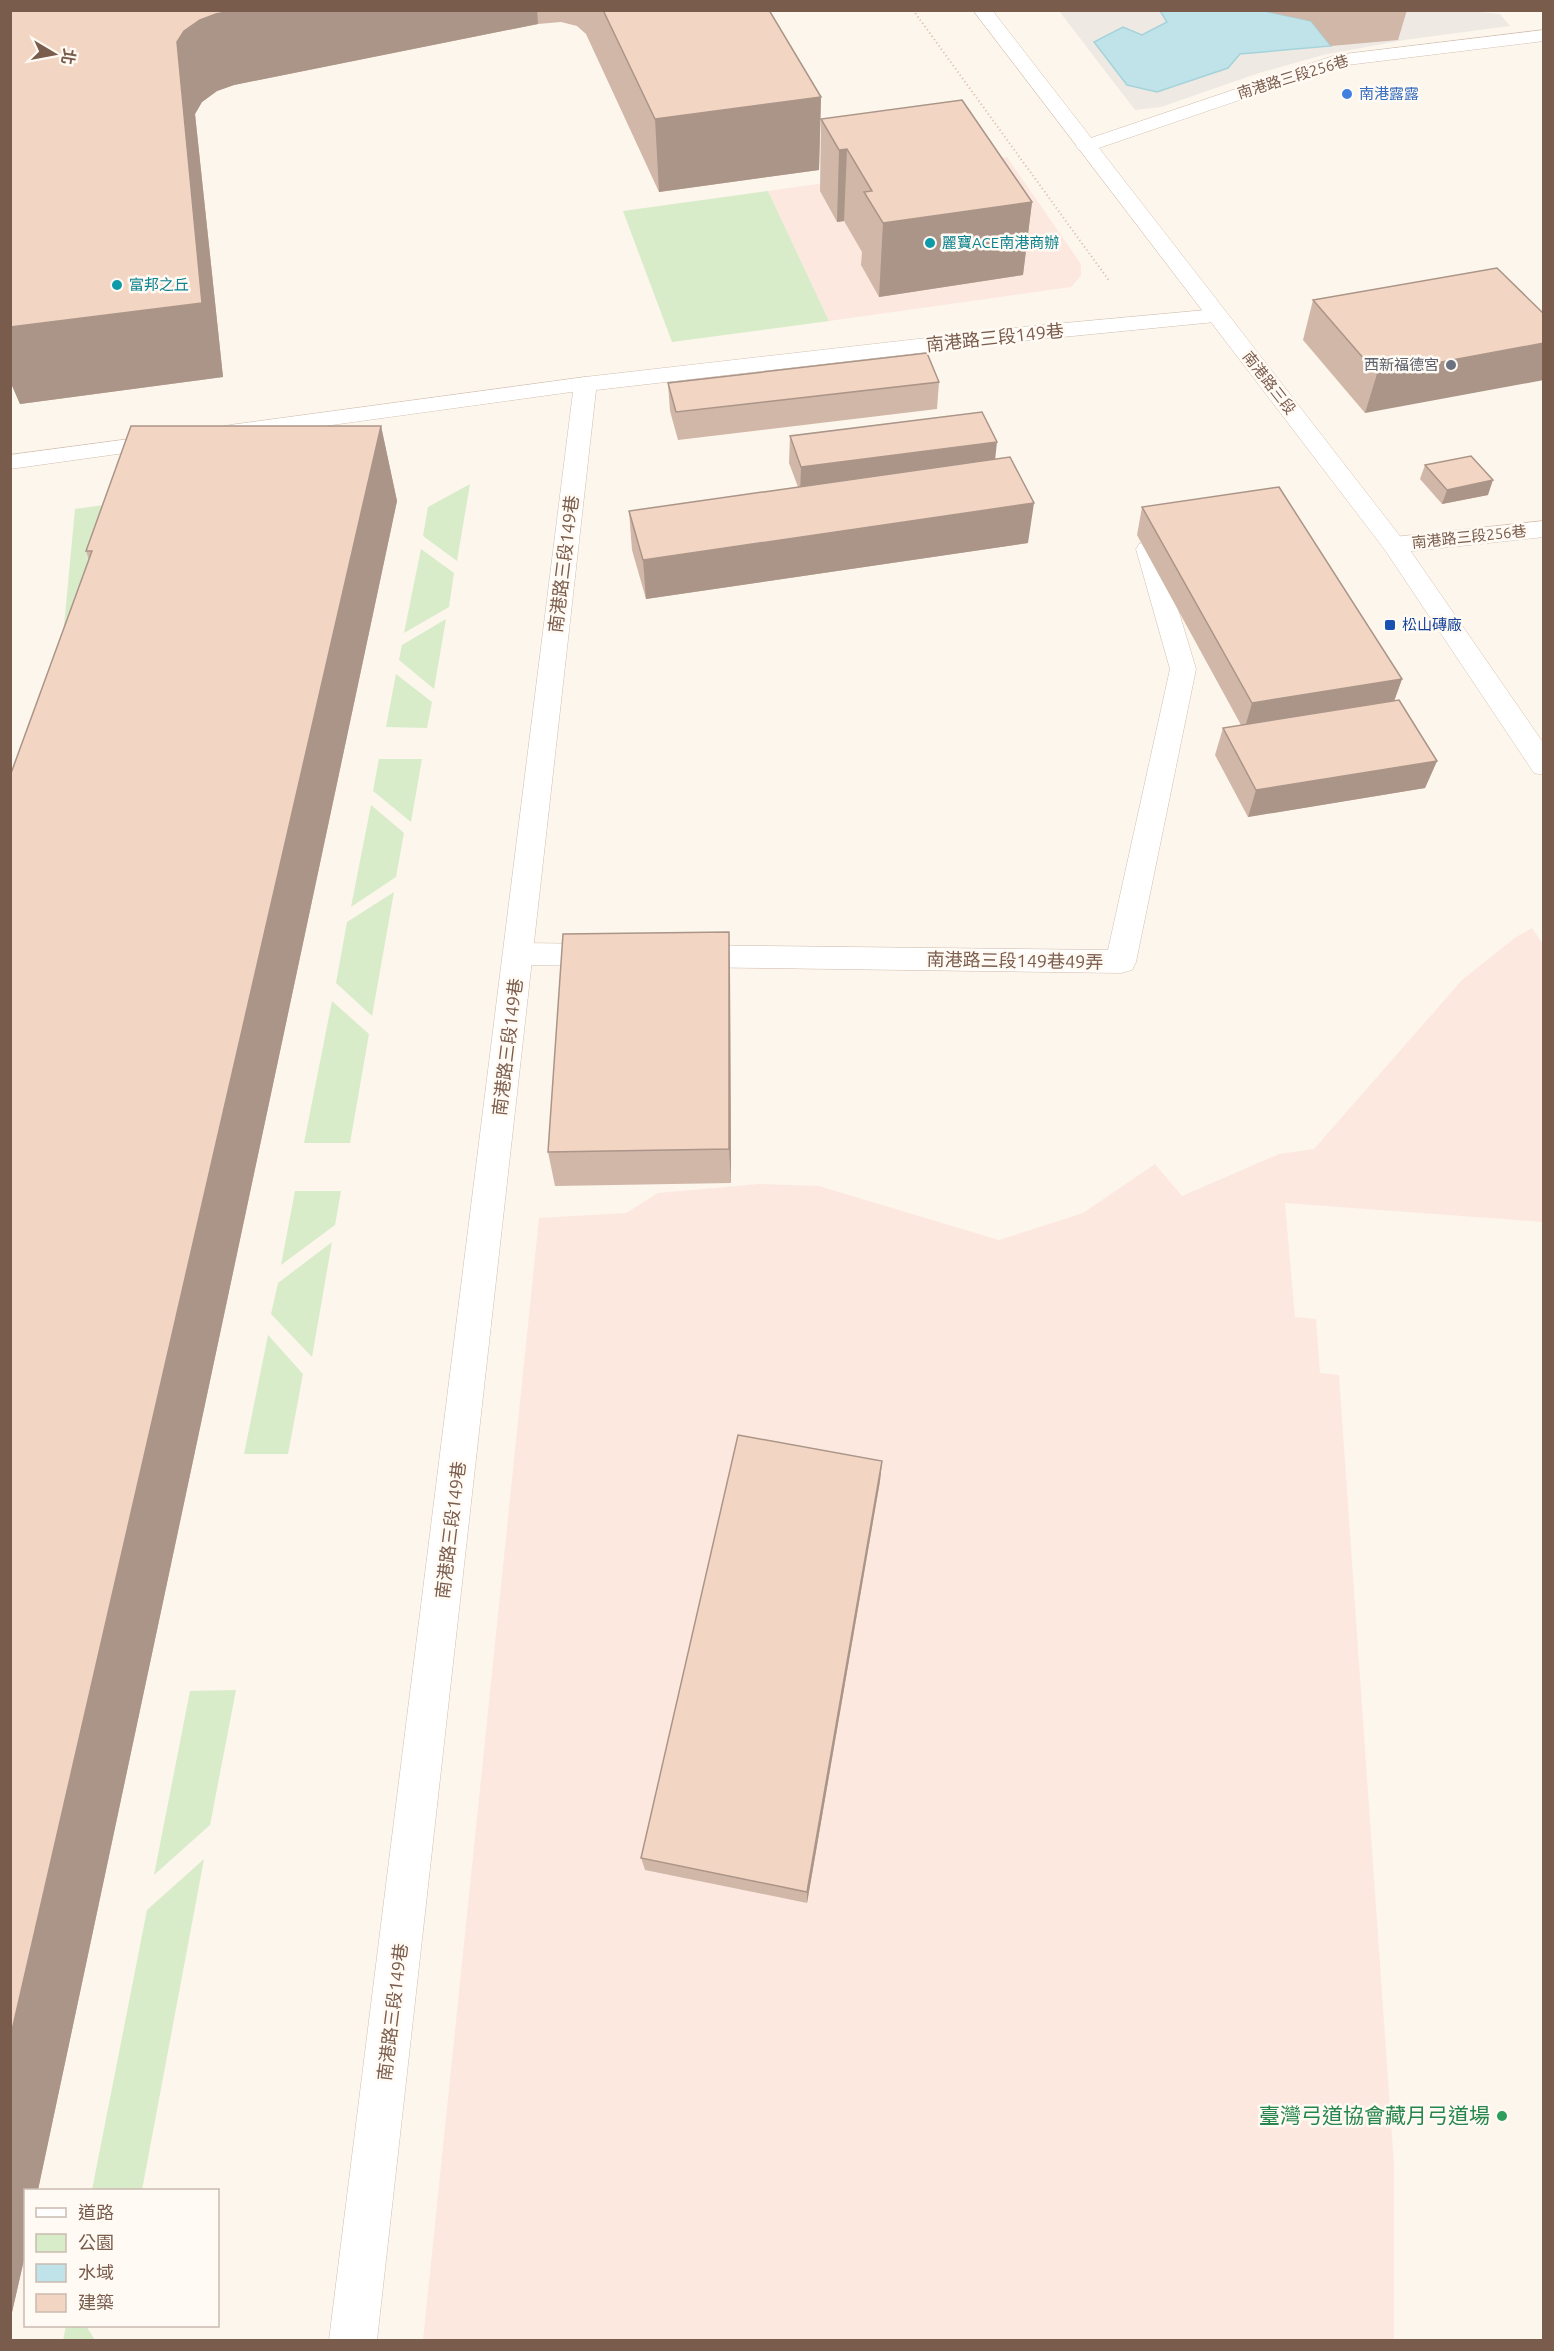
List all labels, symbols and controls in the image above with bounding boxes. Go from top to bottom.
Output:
north arrow [24,24,84,84]
text: 北 [59,47,79,66]
street label: 南港路三段256巷 [1235,52,1351,102]
place label: 南港露露 [1359,85,1419,102]
marker: 南港露露 [1340,87,1354,101]
place label: 麗寶ACE南港商辦 [942,234,1059,251]
marker: 麗寶ACE南港商辦 [923,236,937,250]
place label: 富邦之丘 [129,276,189,293]
marker: 富邦之丘 [110,278,124,292]
street label: 南港路三段149巷 [925,320,1065,354]
street label: 南港路三段 [1240,348,1299,417]
place label: 西新福德宮 [1364,356,1439,373]
marker: 西新福德宮 [1444,358,1458,372]
street label: 南港路三段149巷 [545,494,581,634]
street label: 南港路三段256巷 [1411,522,1527,551]
place label: 松山磚廠 [1402,616,1462,633]
marker: 松山磚廠 [1383,618,1397,632]
street label: 南港路三段149巷49弄 [926,948,1104,972]
street label: 南港路三段149巷 [489,977,525,1117]
street label: 南港路三段149巷 [432,1460,468,1600]
street label: 南港路三段149巷 [374,1942,410,2082]
place label: 臺灣弓道協會藏月弓道場 [1259,2103,1490,2127]
marker: 臺灣弓道協會藏月弓道場 [1495,2109,1509,2123]
legend [24,2189,219,2327]
text: 道路 [78,2202,114,2222]
text: 公園 [78,2232,114,2252]
text: 水域 [78,2262,114,2282]
text: 建築 [78,2292,114,2312]

